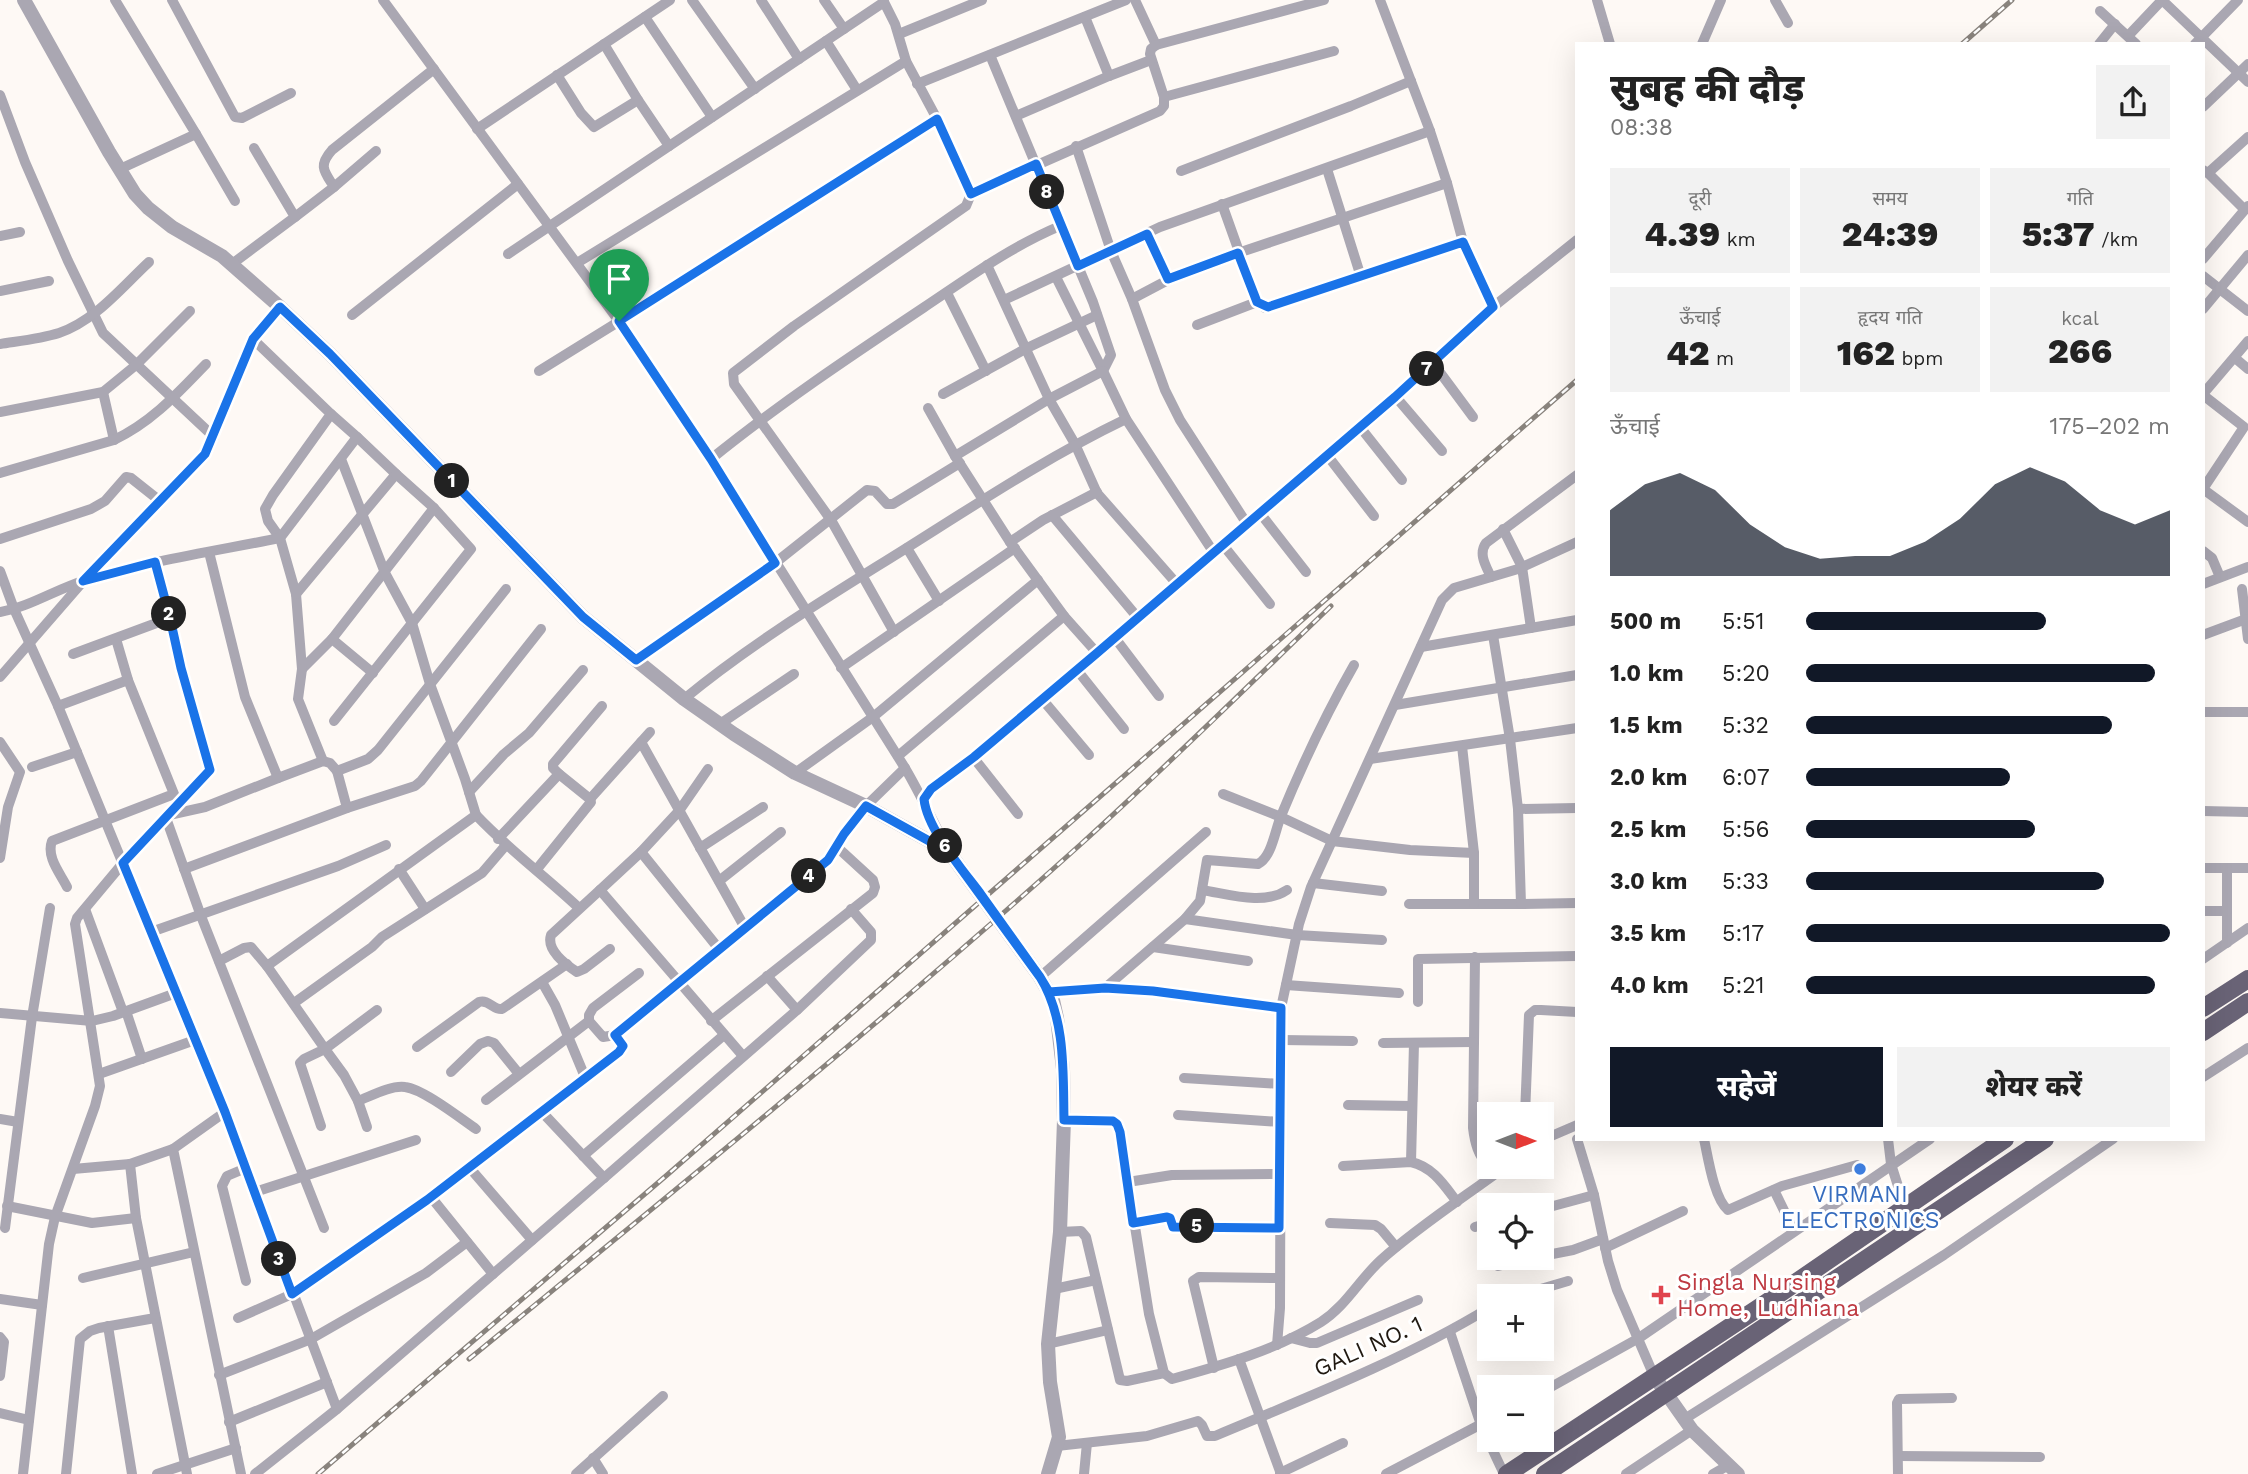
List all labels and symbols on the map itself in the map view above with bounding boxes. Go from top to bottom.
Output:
pin: 8 [1030,174,1064,210]
pin [589,249,649,321]
pin: 7 [1410,352,1444,386]
pin: 1 [434,463,470,498]
pin: 2 [152,596,186,632]
pin: 6 [928,828,962,864]
pin: 4 [792,858,826,894]
north arrow [1477,1102,1554,1180]
marker: VIRMANI ELECTRONICS [1852,1161,1868,1177]
place label: VIRMANI ELECTRONICS [1781,1181,1940,1234]
pin: 5 [1180,1208,1214,1244]
pin: 3 [262,1242,296,1276]
place label: Singla Nursing Home, Ludhiana [1677,1269,1859,1322]
marker: Singla Nursing Home, Ludhiana [1651,1285,1671,1305]
street label: GALI NO. 1 [1310,1311,1427,1382]

